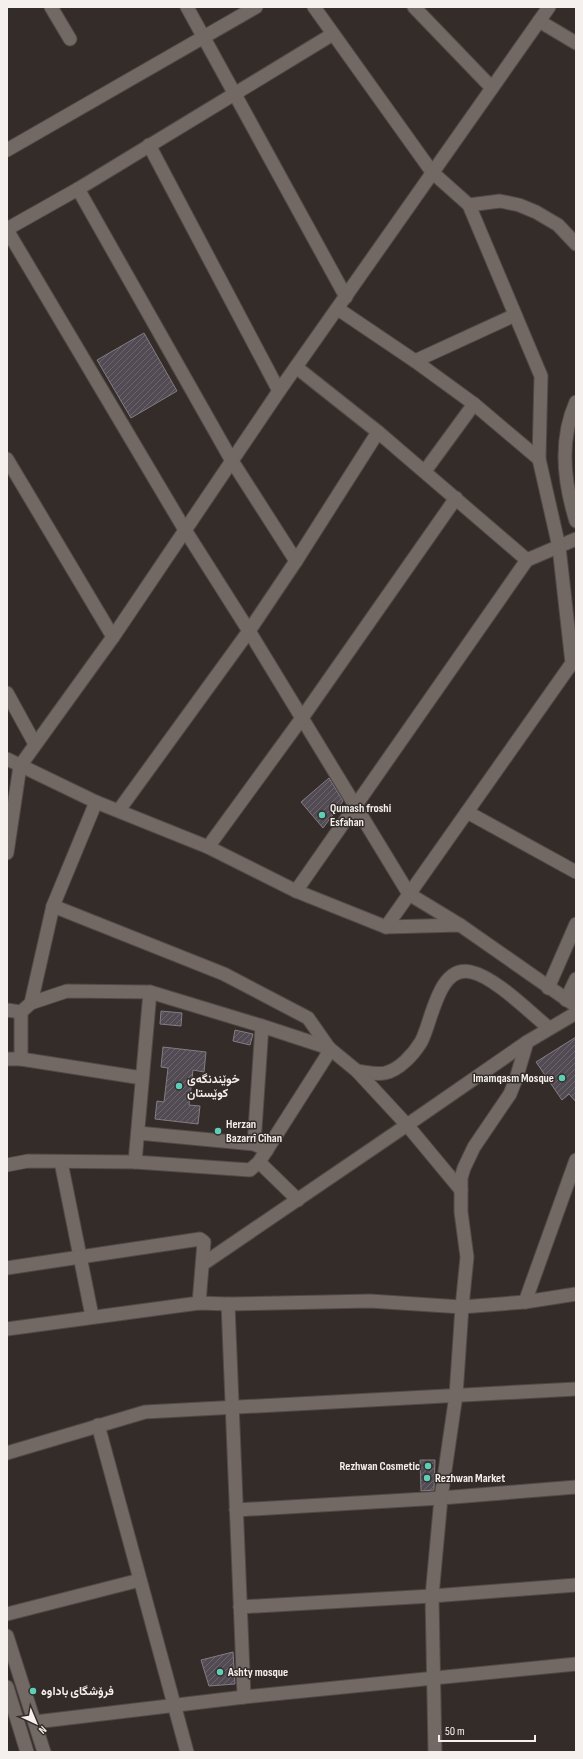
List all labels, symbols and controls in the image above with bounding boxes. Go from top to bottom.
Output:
place label: Qumash froshi Esfahan [330,801,391,830]
marker: Qumash froshi Esfahan [317,810,327,820]
place label: Imamqasm Mosque [473,1071,554,1086]
place label: خوێندنگەی کوێستان [187,1072,240,1101]
marker: Imamqasm Mosque [557,1073,567,1083]
marker: خوێندنگەی کوێستان [174,1081,184,1091]
place label: Herzan Bazarrî Cîhan [226,1117,282,1146]
marker: Herzan Bazarrî Cîhan [213,1126,223,1136]
place label: Rezhwan Cosmetic [340,1459,420,1474]
marker: Rezhwan Cosmetic [423,1461,433,1471]
place label: Rezhwan Market [435,1471,505,1486]
marker: Rezhwan Market [422,1473,432,1483]
place label: Ashty mosque [227,1665,288,1680]
marker: Ashty mosque [215,1667,225,1677]
place label: فرۆشگای باداوە [41,1684,114,1699]
marker: فرۆشگای باداوە [28,1686,38,1696]
north arrow [16,1703,56,1743]
scale bar [439,1717,535,1743]
text: N [36,1723,49,1737]
text: 50 m [445,1724,465,1739]

